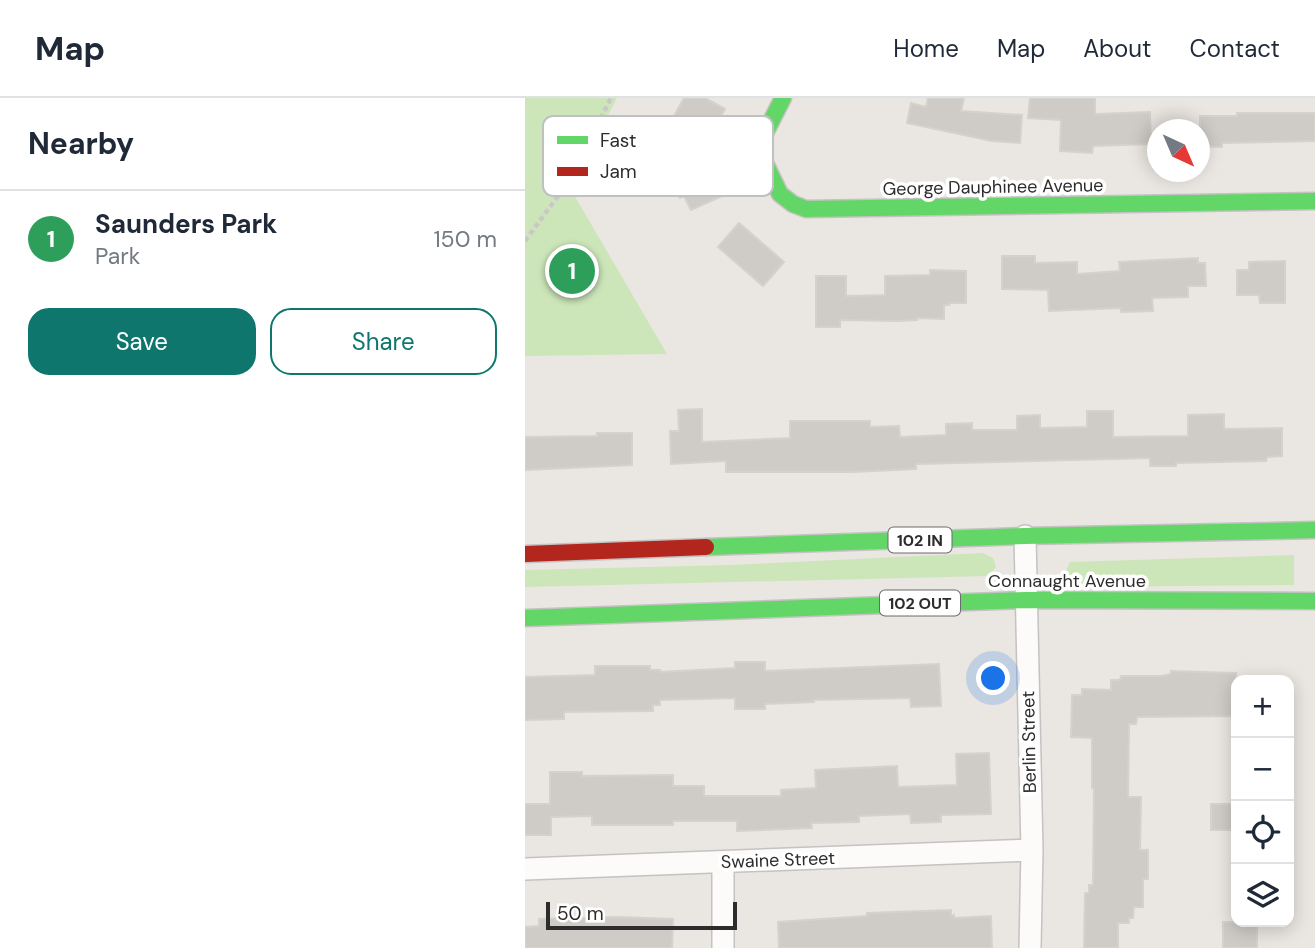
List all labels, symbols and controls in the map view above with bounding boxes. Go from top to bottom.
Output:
text: Map [35,27,105,70]
text: Home [893,33,959,64]
text: Map [997,33,1045,64]
text: About [1083,33,1152,64]
text: Contact [1190,33,1280,64]
legend [543,116,773,196]
north arrow [1147,119,1210,182]
text: Nearby [28,124,134,163]
text: Fast [600,128,636,153]
text: Jam [600,159,637,184]
street label: George Dauphinee Avenue [882,173,1104,201]
text: Saunders Park [95,207,277,241]
text: 1 [47,224,55,254]
text: 150 m [433,224,497,254]
text: Park [95,241,140,271]
pin: 1 [549,245,595,297]
button: Save [28,308,256,375]
button: Share [270,308,497,375]
road number: 102 IN [889,528,951,552]
street label: Connaught Avenue [988,569,1146,593]
road number: 102 OUT [880,590,960,616]
your location [976,661,1010,695]
map controls [1231,675,1294,927]
button: + [1231,675,1294,738]
street label: Berlin Street [1016,691,1042,793]
button: − [1231,738,1294,801]
button: locate [1231,801,1294,864]
street label: Swaine Street [720,846,836,874]
button: layers [1231,864,1294,927]
scale bar [546,899,737,931]
text: 50 m [557,901,604,926]

